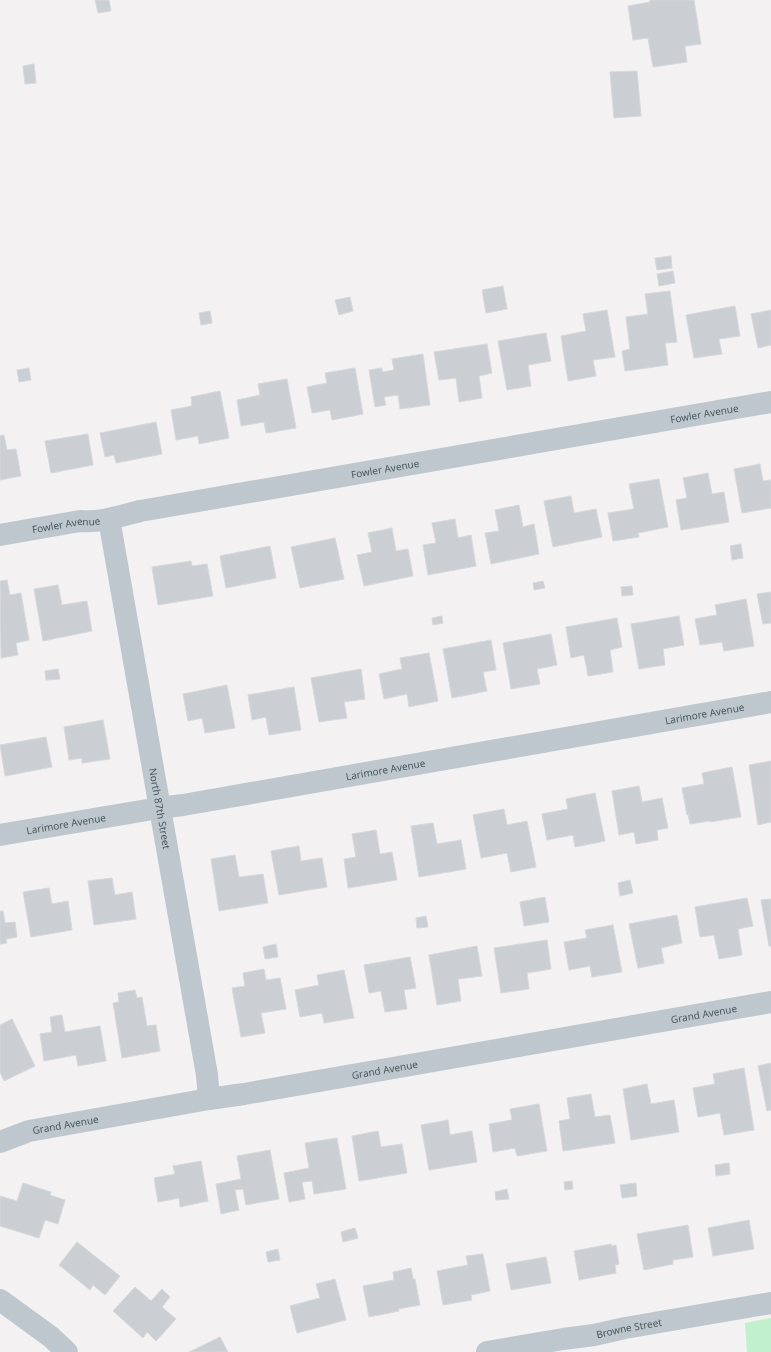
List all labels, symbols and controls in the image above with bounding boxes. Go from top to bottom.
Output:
street label: Fowler Avenue [669,401,740,426]
street label: Fowler Avenue [350,456,421,481]
street label: Fowler Avenue [31,513,101,536]
street label: Larimore Avenue [664,700,746,727]
street label: Larimore Avenue [345,756,427,783]
street label: North 87th Street [146,767,174,851]
street label: Larimore Avenue [25,810,107,837]
street label: Grand Avenue [670,1001,738,1026]
street label: Grand Avenue [351,1057,419,1082]
street label: Grand Avenue [31,1112,100,1137]
street label: Browne Street [595,1315,663,1341]

